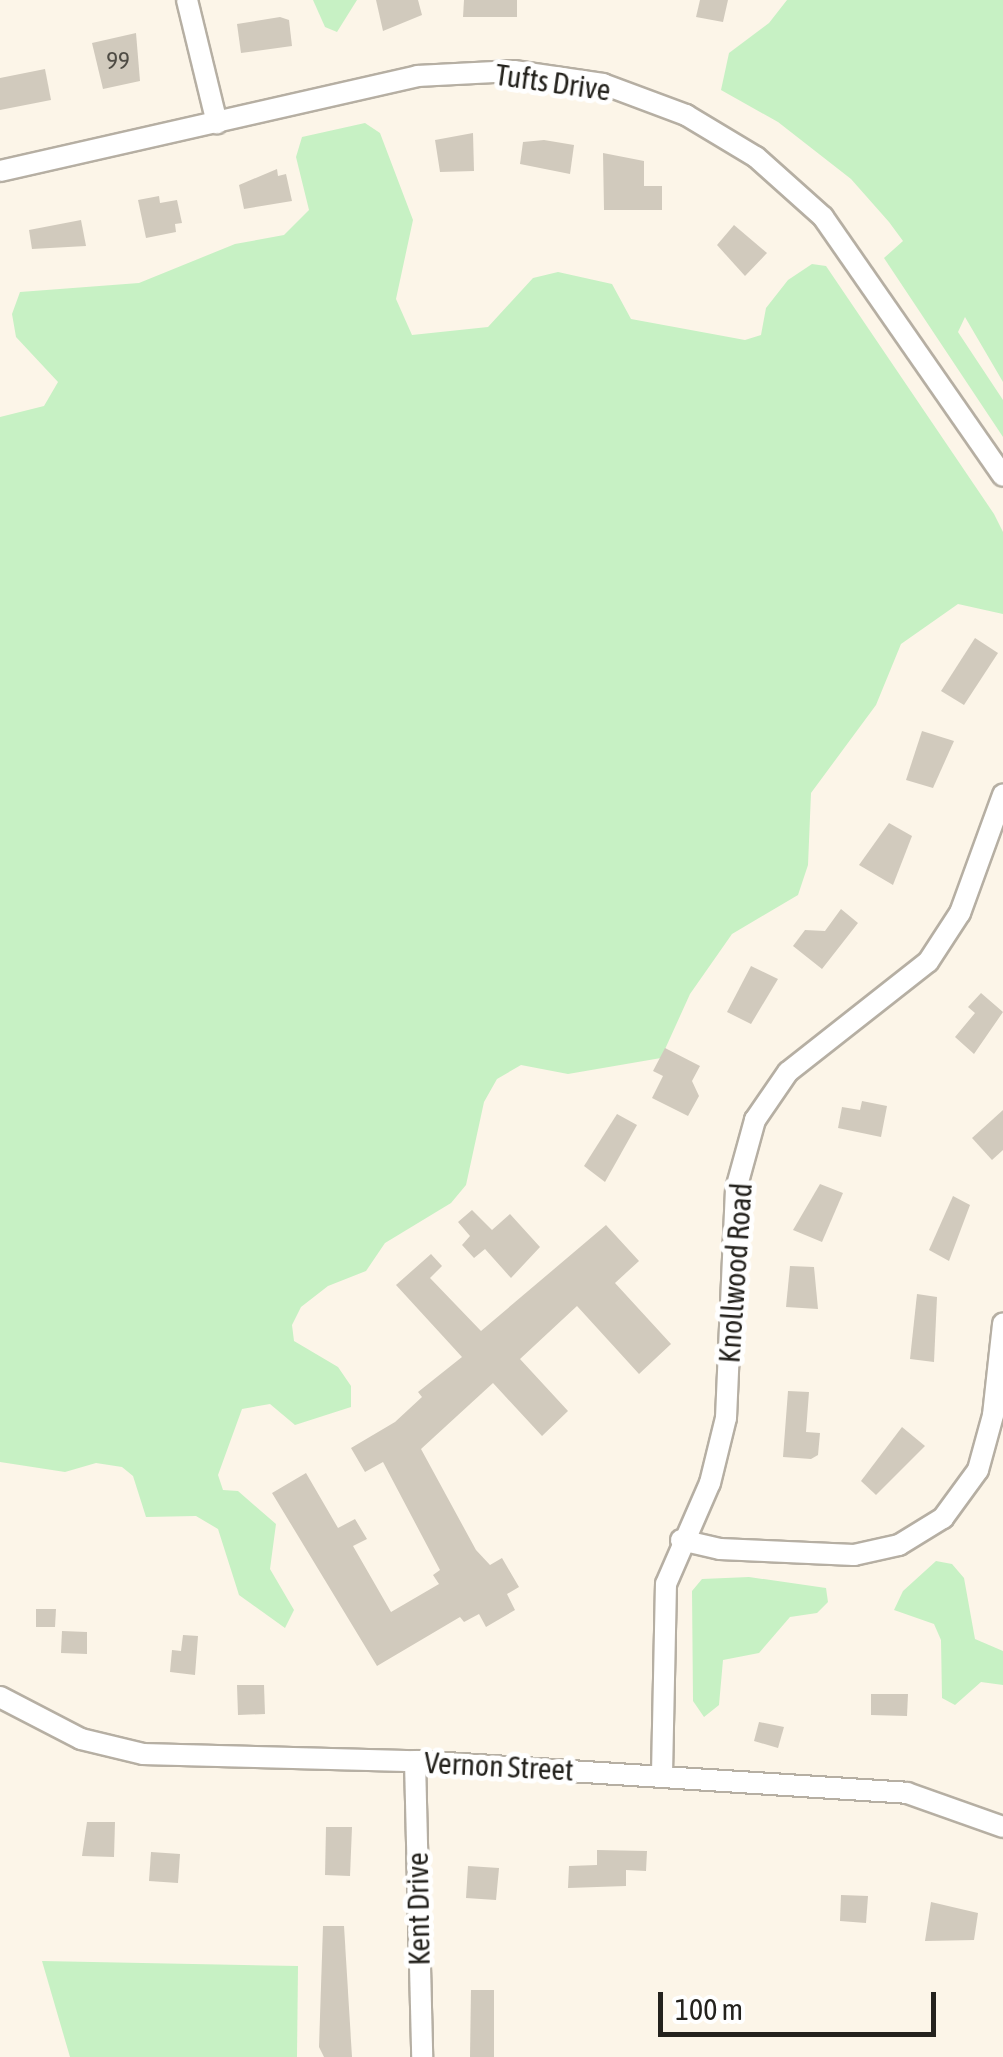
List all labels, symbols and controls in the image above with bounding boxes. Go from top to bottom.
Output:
house number: 99 [106,45,130,75]
street label: Tufts Drive [493,56,613,108]
street label: Knollwood Road [711,1182,759,1364]
street label: Vernon Street [423,1744,575,1788]
street label: Kent Drive [399,1852,437,1966]
scale bar [663,1972,940,2034]
text: 100 m [675,1992,743,2026]

